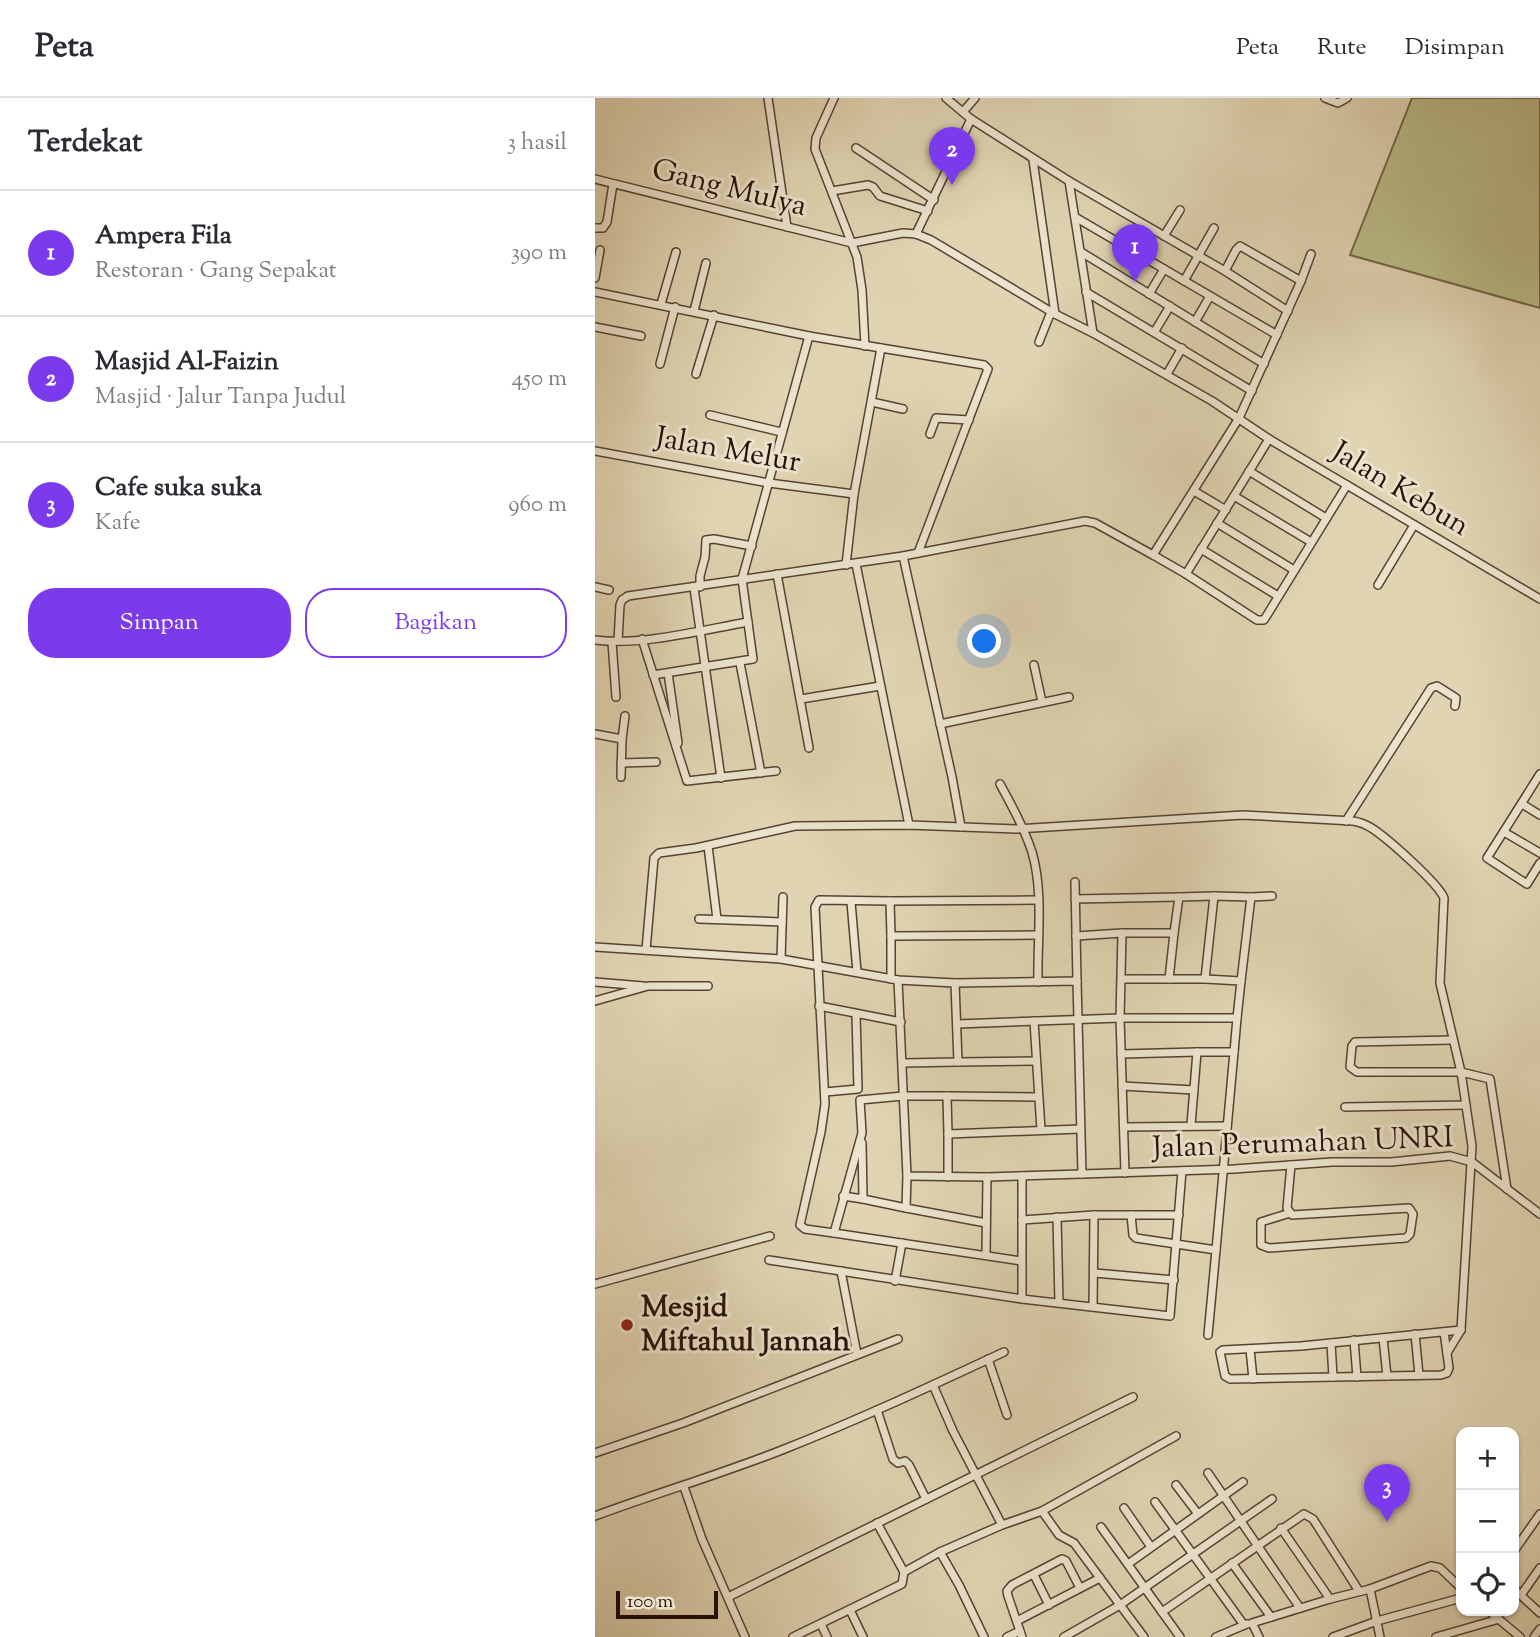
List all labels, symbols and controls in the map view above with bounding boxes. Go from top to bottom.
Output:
text: Peta [35,24,94,72]
text: Peta [1236,31,1279,65]
text: Rute [1317,31,1367,65]
text: Disimpan [1405,31,1505,65]
text: Terdekat [28,122,142,165]
text: 3 hasil [507,127,567,160]
pin: 2 [929,127,975,185]
street label: Gang Mulya [647,149,811,229]
text: Ampera Fila [95,218,232,255]
pin: 1 [1112,224,1158,282]
text: 1 [47,237,55,270]
text: 390 m [511,237,567,270]
text: Restoran · Gang Sepakat [95,255,337,288]
text: Masjid Al-Faizin [95,344,279,381]
text: 2 [46,363,56,396]
text: 450 m [511,363,567,396]
text: Masjid · Jalur Tanpa Judul [95,381,346,414]
street label: Jalan Melur [650,417,804,485]
street label: Jalan Kebun [1321,431,1477,548]
text: Cafe suka suka [95,470,262,507]
text: 3 [46,489,56,522]
text: 960 m [508,489,567,522]
text: Kafe [95,507,140,540]
button: Simpan [28,588,291,658]
button: Bagikan [305,588,567,658]
your location [967,624,1001,658]
street label: Jalan Perumahan UNRI [1150,1117,1454,1171]
place label: Mesjid Miftahul Jannah [641,1287,851,1364]
marker: Mesjid Miftahul Jannah [619,1317,635,1333]
map controls [1456,1427,1519,1616]
button: + [1456,1427,1519,1490]
pin: 3 [1364,1464,1410,1522]
button: − [1456,1490,1519,1553]
button: locate [1456,1553,1519,1616]
scale bar [616,1588,717,1620]
text: 100 m [627,1589,673,1616]

